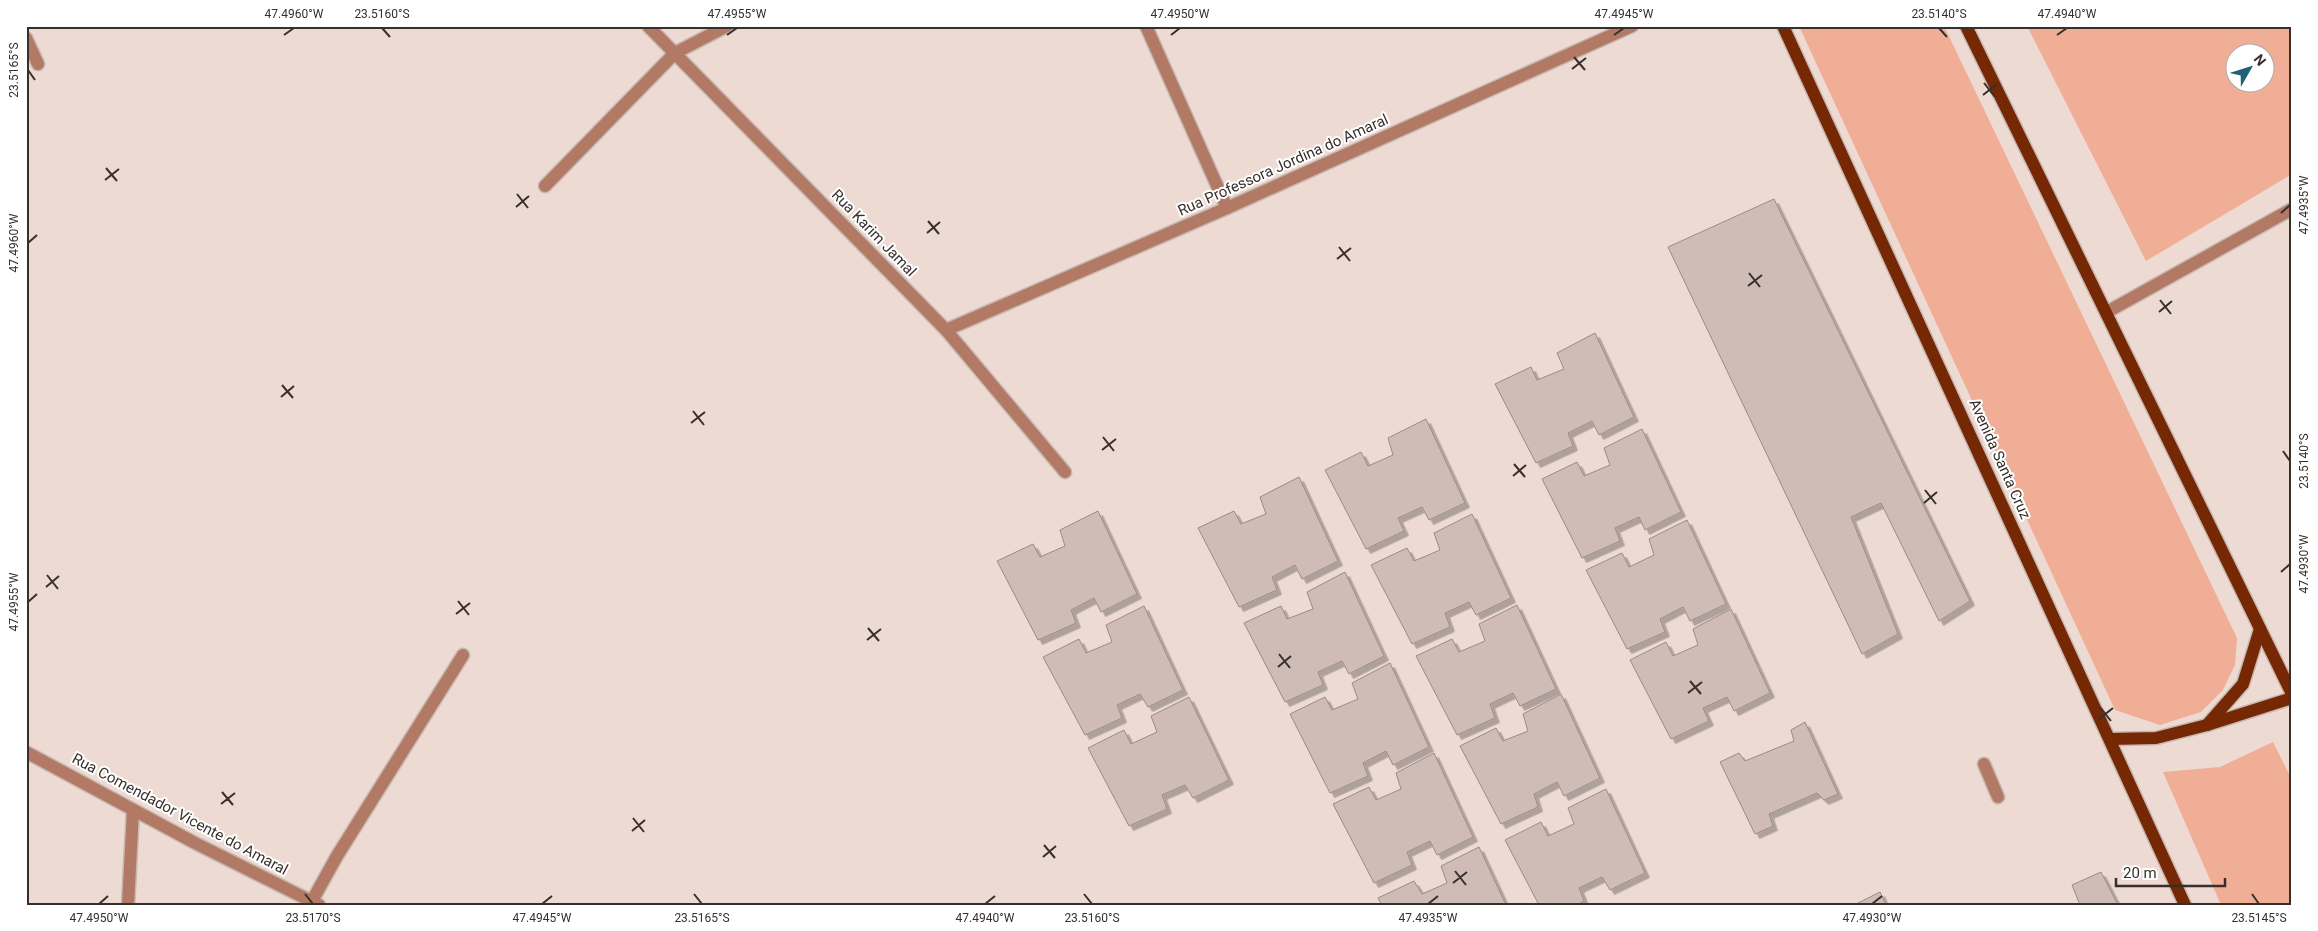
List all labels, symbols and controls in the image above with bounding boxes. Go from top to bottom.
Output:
text: 47.4960°W [265,7,324,21]
text: 23.5160°S [354,7,410,21]
text: 47.4955°W [708,7,767,21]
text: 47.4950°W [1151,7,1210,21]
text: 47.4945°W [1595,7,1654,21]
text: 23.5140°S [1911,7,1967,21]
text: 47.4940°W [2038,7,2097,21]
text: 23.5165°S [7,42,21,98]
north arrow [2226,42,2276,92]
text: N [2251,51,2269,69]
street label: Rua Professora Jordina do Amaral [1175,110,1391,220]
text: 47.4935°W [2297,175,2311,234]
street label: Rua Karim Jamal [828,186,920,280]
text: 47.4960°W [7,213,21,272]
street label: Avenida Santa Cruz [1965,396,2035,522]
text: 23.5140°S [2297,433,2311,489]
text: 47.4930°W [2297,534,2311,593]
text: 47.4955°W [7,572,21,631]
street label: Rua Comendador Vicente do Amaral [69,749,291,879]
scale bar [2116,856,2224,888]
text: 20 m [2123,864,2157,882]
text: 47.4950°W [70,911,129,925]
text: 23.5170°S [285,911,341,925]
text: 47.4945°W [513,911,572,925]
text: 23.5165°S [674,911,730,925]
text: 47.4940°W [956,911,1015,925]
text: 23.5160°S [1064,911,1120,925]
text: 47.4935°W [1399,911,1458,925]
text: 47.4930°W [1843,911,1902,925]
text: 23.5145°S [2231,911,2287,925]

